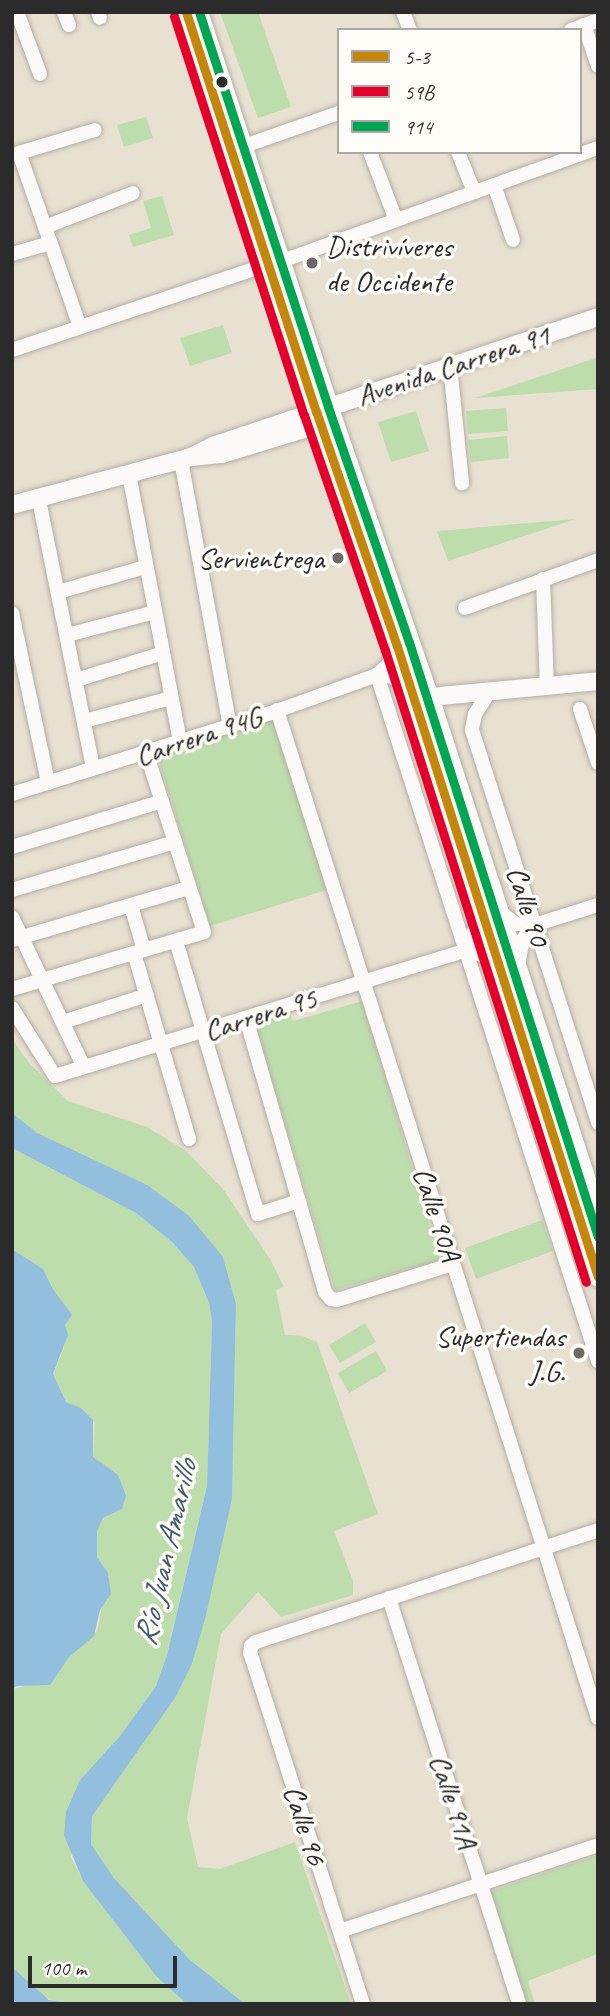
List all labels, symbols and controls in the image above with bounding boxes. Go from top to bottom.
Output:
legend [337,28,582,154]
text: 5-3 [404,44,430,70]
unlabelled marker [215,75,229,89]
text: 59B [404,79,434,105]
text: 914 [404,114,432,140]
place label: Distrivíveres de Occidente [326,228,452,298]
marker: Distrivíveres de Occidente [304,255,320,271]
street label: Avenida Carrera 91 [352,317,554,413]
place label: Servientrega [198,540,324,576]
marker: Servientrega [330,550,346,566]
street label: Carrera 94G [130,699,266,773]
street label: Calle 90 [498,862,558,950]
street label: Carrera 95 [199,980,321,1048]
street label: Calle 90A [405,1163,469,1265]
place label: Supertiendas J.G. [435,1318,565,1388]
marker: Supertiendas J.G. [571,1345,587,1361]
water label: Río Juan Amarillo [126,1458,206,1648]
street label: Calle 91A [422,1750,486,1852]
street label: Calle 96 [275,1781,335,1869]
scale bar [32,1942,180,1986]
text: 100 m [41,1955,86,1981]

